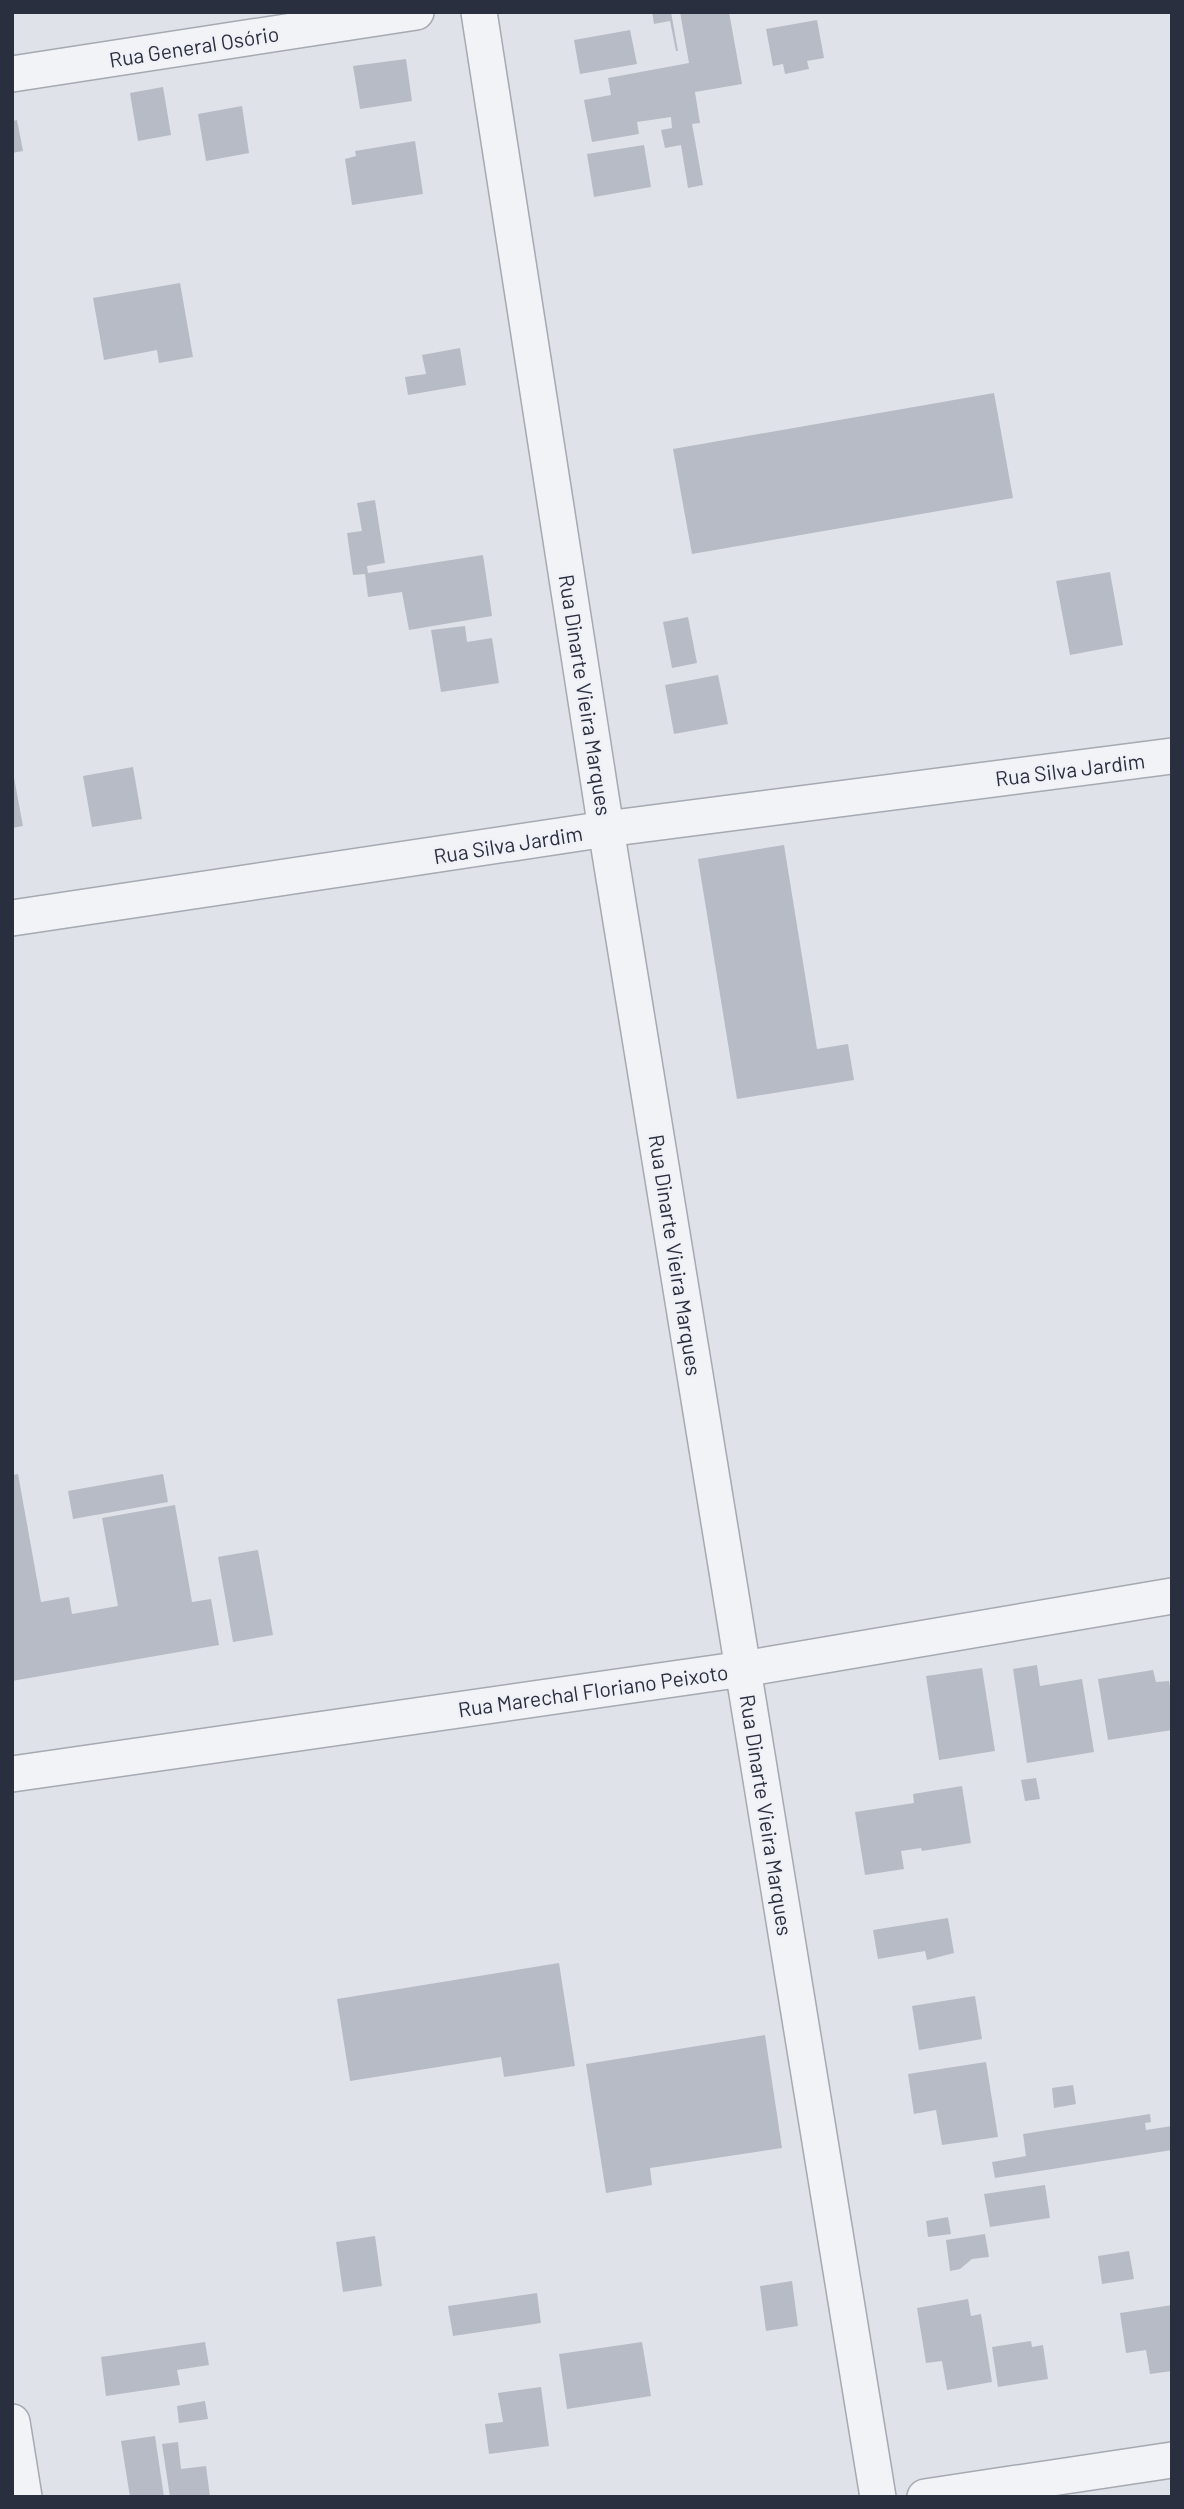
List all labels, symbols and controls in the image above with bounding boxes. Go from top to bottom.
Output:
street label: Rua General Osório [107,20,281,72]
street label: Rua Dinarte Vieira Marques [555,573,617,817]
street label: Rua Silva Jardim [994,747,1146,791]
street label: Rua Silva Jardim [432,820,584,868]
street label: Rua Dinarte Vieira Marques [645,1133,707,1377]
street label: Rua Marechal Floriano Peixoto [456,1659,730,1721]
street label: Rua Dinarte Vieira Marques [736,1693,798,1937]

